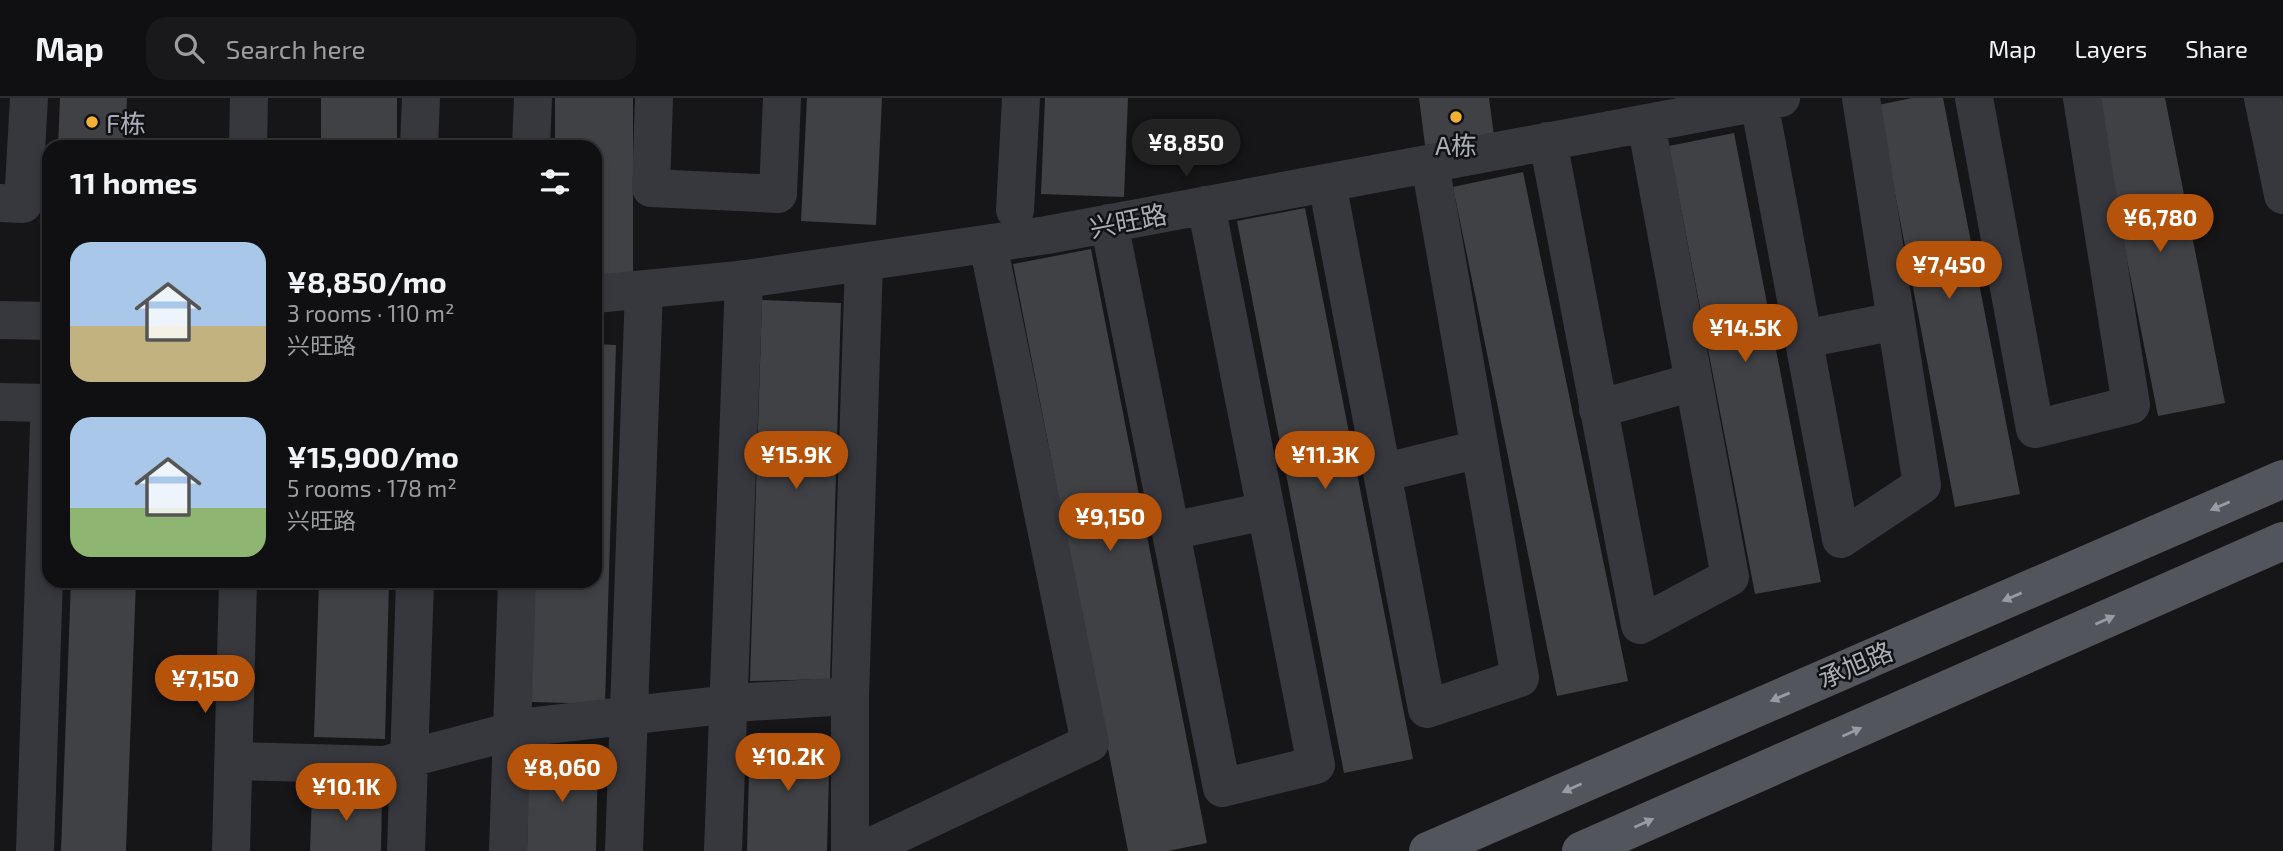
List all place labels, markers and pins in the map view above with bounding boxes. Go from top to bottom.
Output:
place label: F栋 [106,107,146,138]
marker: A栋 [1448,109,1464,125]
marker: F栋 [84,114,100,130]
pin: ¥8,850 [1129,120,1243,179]
place label: A栋 [1435,129,1477,160]
pin: ¥6,780 [2103,194,2217,254]
pin: ¥7,450 [1892,242,2006,301]
pin: ¥14.5K [1688,304,1802,364]
pin: ¥15.9K [739,432,853,491]
pin: ¥11.3K [1268,432,1382,491]
pin: ¥9,150 [1053,494,1167,553]
pin: ¥7,150 [148,656,262,715]
pin: ¥10.2K [731,734,845,793]
pin: ¥8,060 [505,744,619,804]
pin: ¥10.1K [289,764,403,823]

